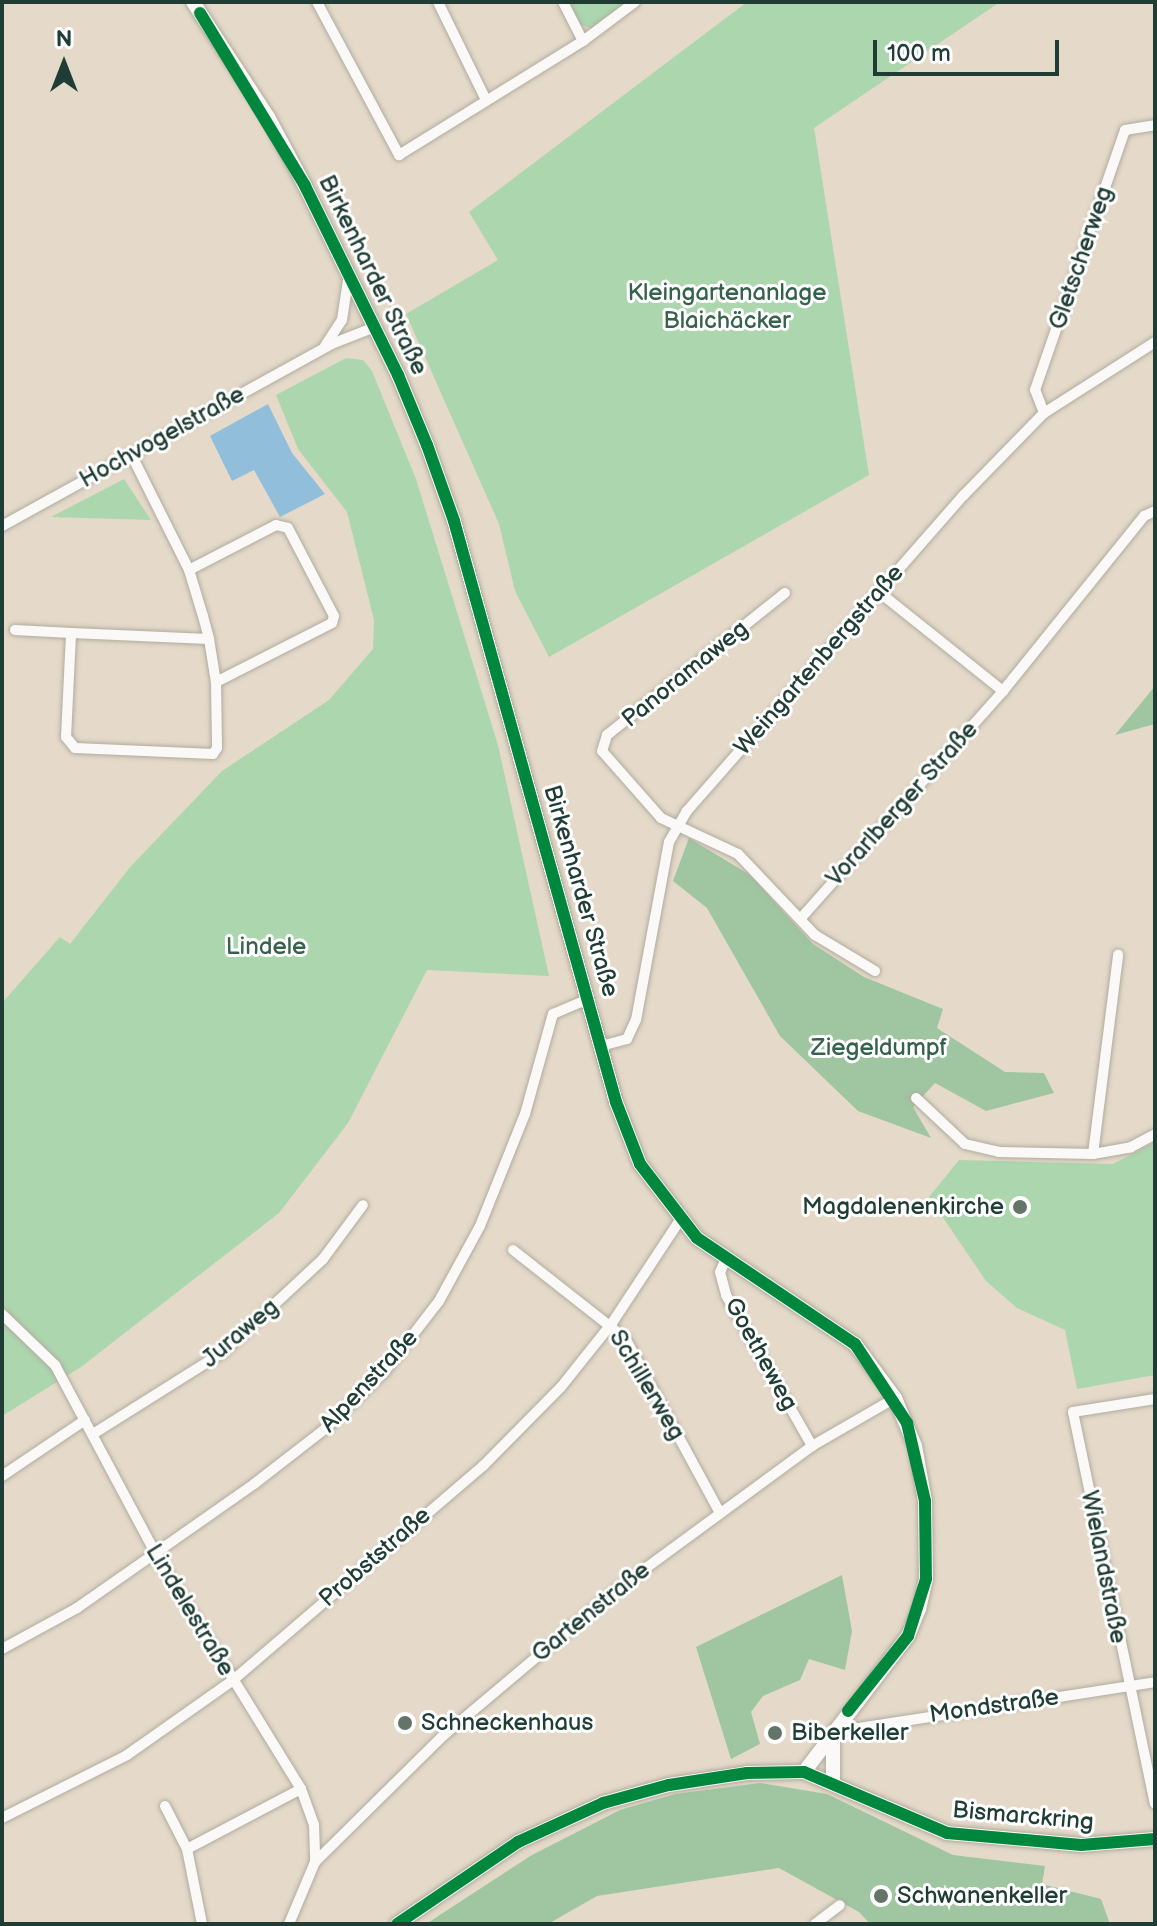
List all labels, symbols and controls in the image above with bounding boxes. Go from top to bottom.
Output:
north arrow [24,24,104,104]
scale bar [877,24,1063,74]
text: N [56,26,72,53]
text: 100 m [887,39,951,68]
street label: Birkenharder Straße [312,170,434,380]
street label: Gletscherweg [1043,183,1119,333]
park label: Kleingartenanlage Blaichäcker [628,279,826,335]
street label: Hochvogelstraße [74,380,250,494]
street label: Weingartenbergstraße [728,559,910,761]
street label: Panoramaweg [616,614,754,734]
street label: Vorarlberger Straße [820,715,984,893]
street label: Birkenharder Straße [537,782,625,1000]
park label: Lindele [226,933,306,961]
park label: Ziegeldumpf [811,1034,947,1062]
place label: Magdalenenkirche [802,1193,1004,1221]
marker: Magdalenenkirche [1011,1198,1029,1216]
street label: Goetheweg [718,1292,804,1416]
street label: Juraweg [196,1293,284,1373]
street label: Alpenstraße [314,1324,424,1438]
street label: Schillerweg [603,1325,691,1445]
street label: Wielandstraße [1075,1488,1133,1646]
street label: Probststraße [313,1501,437,1613]
street label: Lindelestraße [139,1539,241,1681]
street label: Gartenstraße [526,1556,656,1668]
street label: Mondstraße [927,1683,1061,1729]
place label: Schneckenhaus [421,1709,593,1737]
marker: Schneckenhaus [396,1714,414,1732]
place label: Biberkeller [791,1719,908,1747]
marker: Biberkeller [766,1724,784,1742]
street label: Bismarckring [951,1795,1095,1837]
place label: Schwanenkeller [897,1882,1067,1910]
marker: Schwanenkeller [872,1887,890,1905]

